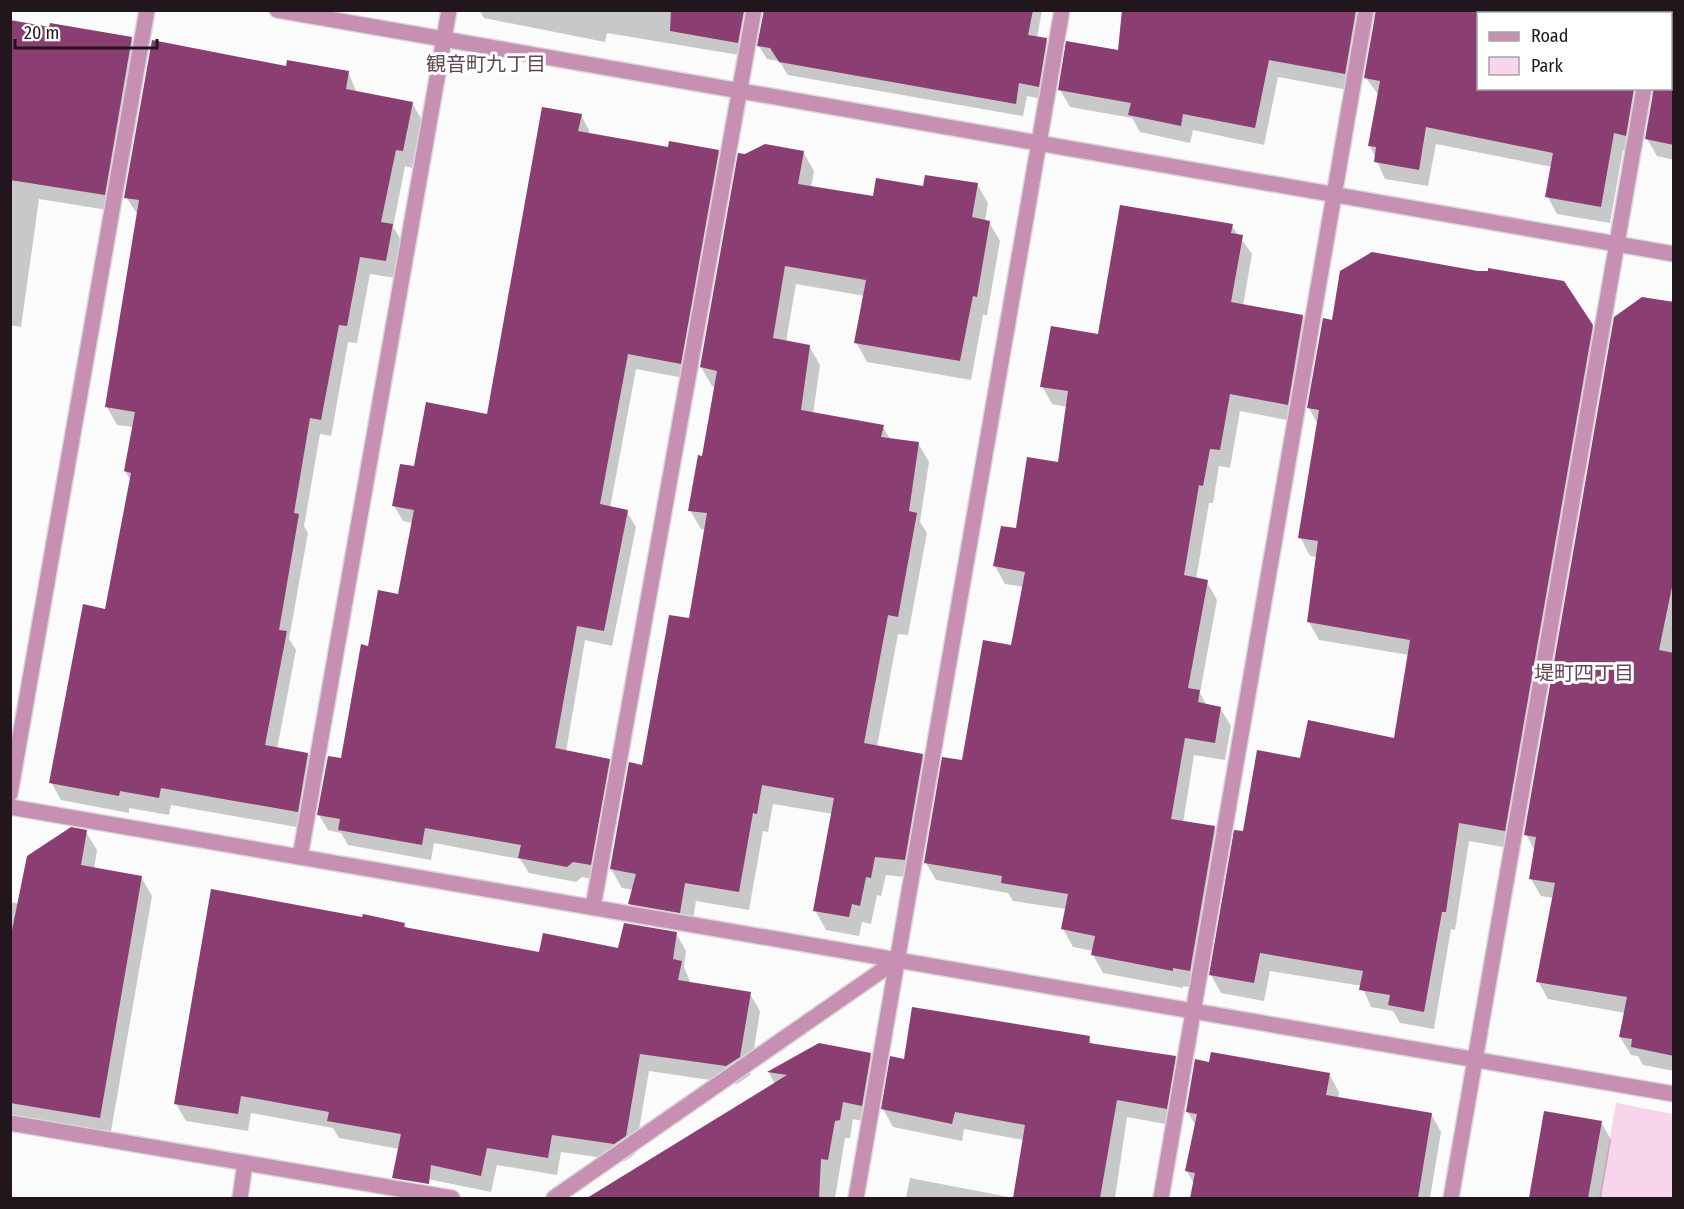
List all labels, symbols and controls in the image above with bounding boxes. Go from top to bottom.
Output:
scale bar [15,12,158,50]
legend [1477,12,1672,90]
text: 20 m [24,22,59,44]
text: Road [1531,25,1568,47]
district label: 観音町九丁目 [426,52,546,76]
text: Park [1531,55,1564,77]
district label: 堤町四丁目 [1534,661,1634,685]

